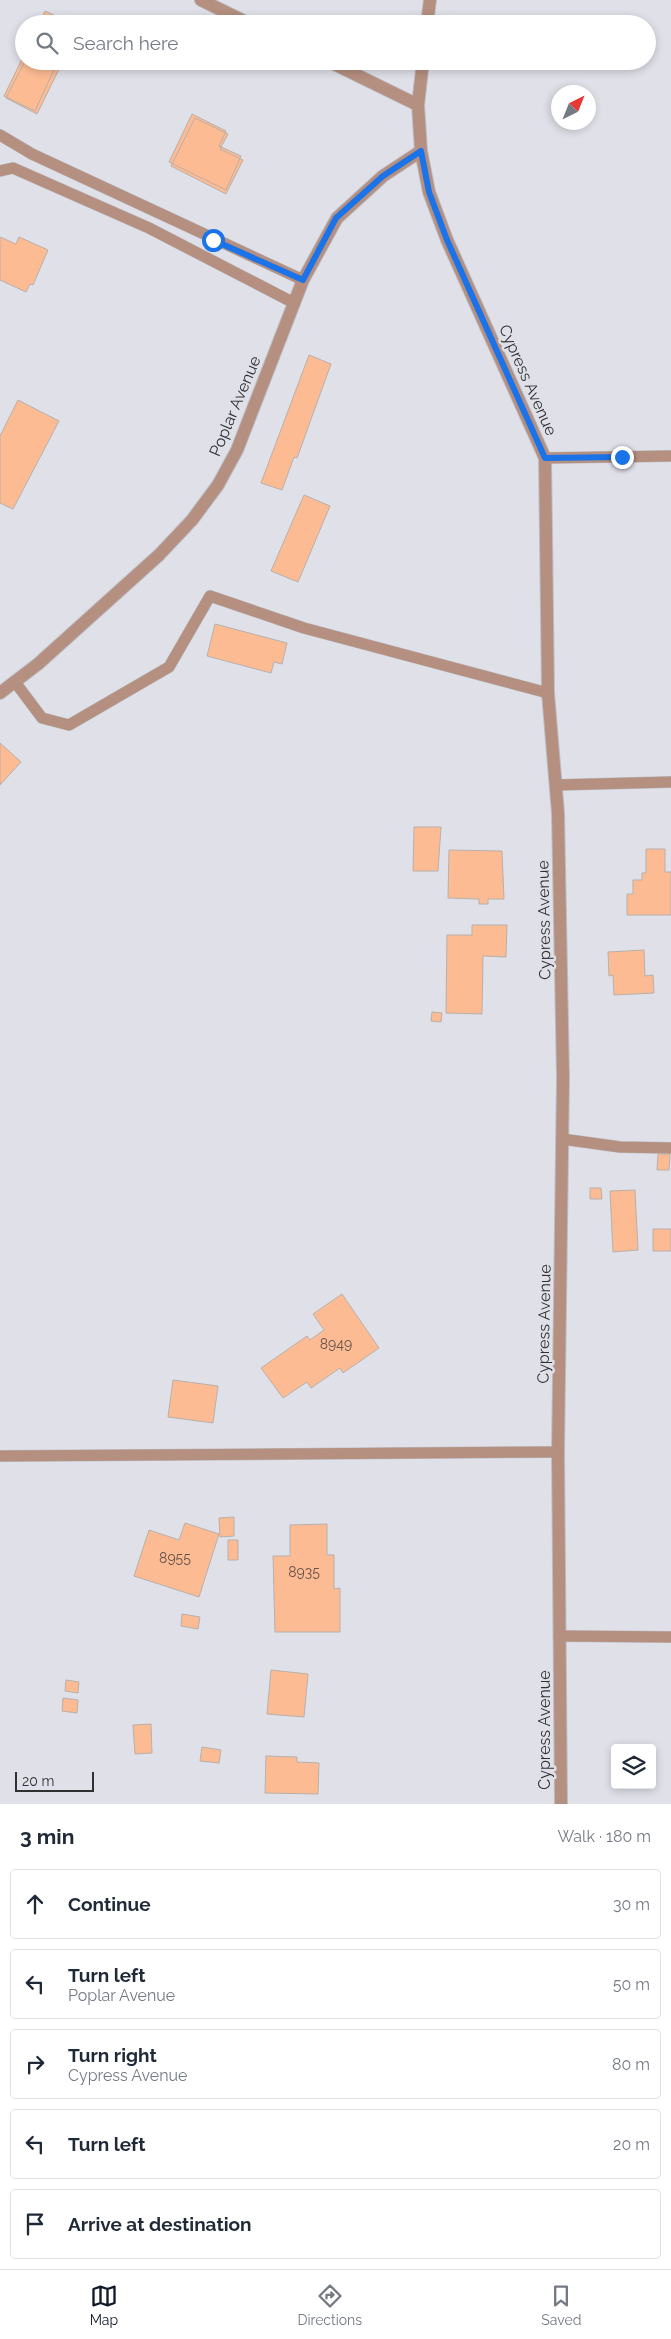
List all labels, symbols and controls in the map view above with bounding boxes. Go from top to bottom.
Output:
search box [15,15,656,70]
icon: search [33,29,61,57]
text: Search here [73,32,179,54]
north arrow [551,85,596,130]
route start [202,229,225,252]
street label: Cypress Avenue [495,322,561,438]
street label: Poplar Avenue [205,353,265,459]
route end [611,446,634,469]
street label: Cypress Avenue [533,860,555,980]
street label: Cypress Avenue [533,1264,555,1384]
house number: 8949 [320,1336,352,1352]
house number: 8955 [159,1550,191,1566]
house number: 8935 [288,1564,320,1580]
street label: Cypress Avenue [535,1670,554,1790]
map controls [611,1744,656,1789]
button: layers [611,1744,656,1789]
scale bar [15,1769,94,1792]
text: 20 m [22,1773,54,1789]
text: 3 min [20,1824,74,1849]
text: Walk · 180 m [557,1827,651,1846]
icon: ahead [21,1890,49,1918]
text: Continue [68,1893,151,1915]
text: 30 m [613,1895,650,1914]
text: Turn left [68,1964,145,1986]
icon: left [21,1970,49,1998]
text: 50 m [613,1975,650,1994]
text: Poplar Avenue [68,1986,175,2005]
text: Turn right [68,2044,157,2066]
icon: right [21,2050,49,2078]
text: 80 m [612,2055,650,2074]
text: Cypress Avenue [68,2066,187,2085]
icon: left [21,2130,49,2158]
text: Turn left [68,2133,145,2155]
text: 20 m [613,2135,650,2154]
icon: arrive [21,2210,49,2238]
text: Arrive at destination [68,2213,252,2235]
tab: Map [90,2282,118,2328]
tab: Directions [297,2282,362,2328]
tab: Saved [541,2282,581,2328]

